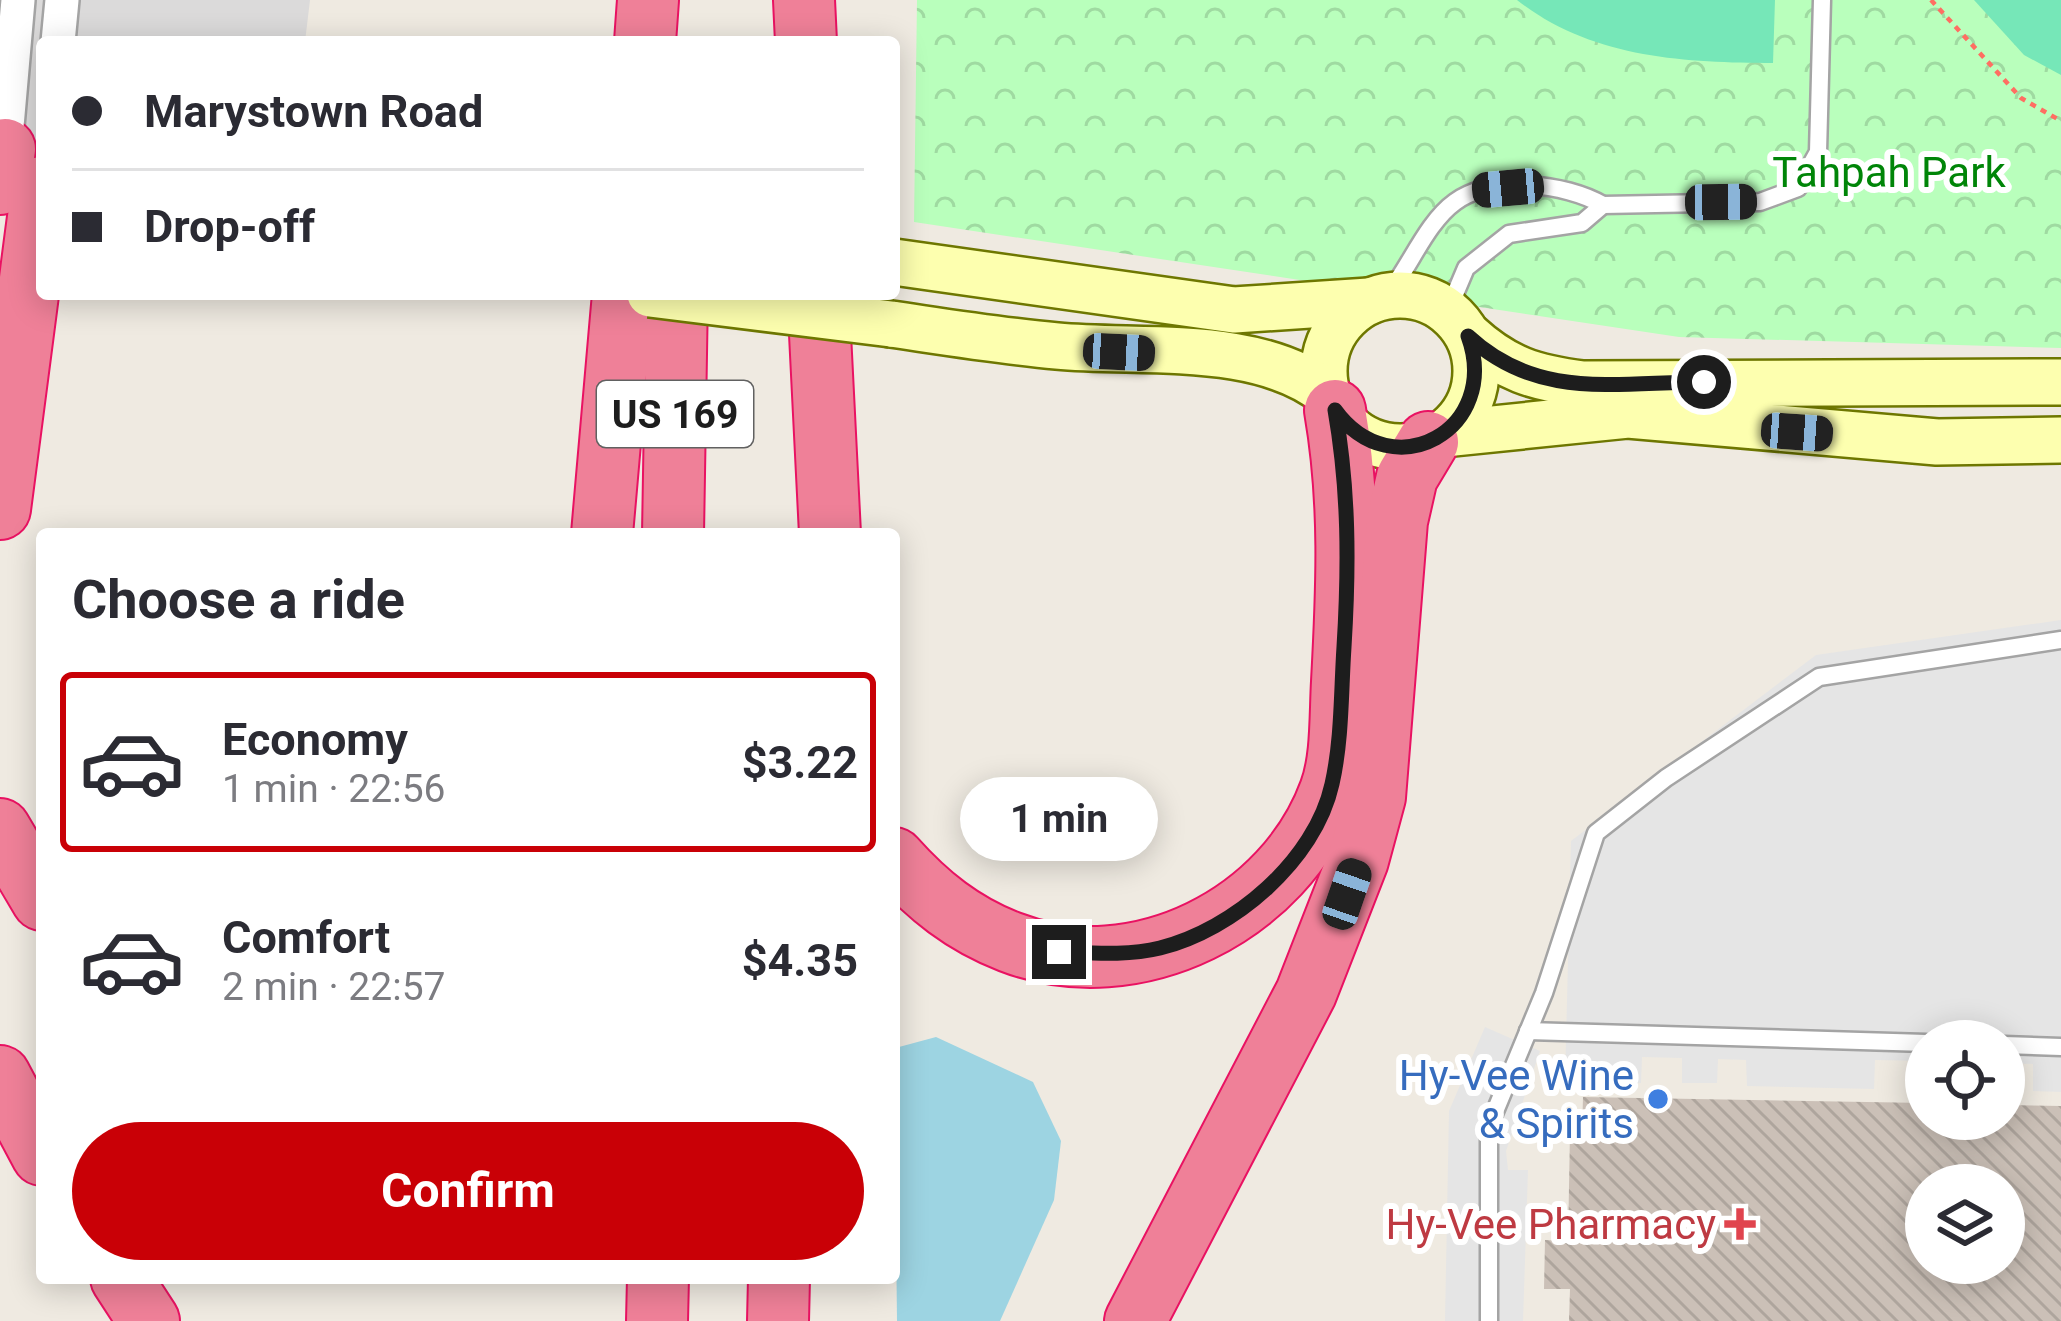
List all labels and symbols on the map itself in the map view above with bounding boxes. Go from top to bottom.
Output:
park label: Tahpah Park [1772,148,2006,197]
car [1471,167,1545,209]
car [1685,183,1757,221]
car [1082,332,1156,372]
route start [1677,355,1731,409]
road number: US 169 [597,381,753,447]
car [1760,412,1834,452]
callout: 1 min [960,778,1158,862]
car [1318,854,1376,934]
route end [1032,925,1086,979]
place label: Hy-Vee Wine & Spirits [1399,1051,1634,1148]
marker: Hy-Vee Wine & Spirits [1645,1086,1671,1112]
place label: Hy-Vee Pharmacy [1386,1200,1716,1249]
marker: Hy-Vee Pharmacy [1727,1211,1753,1237]

